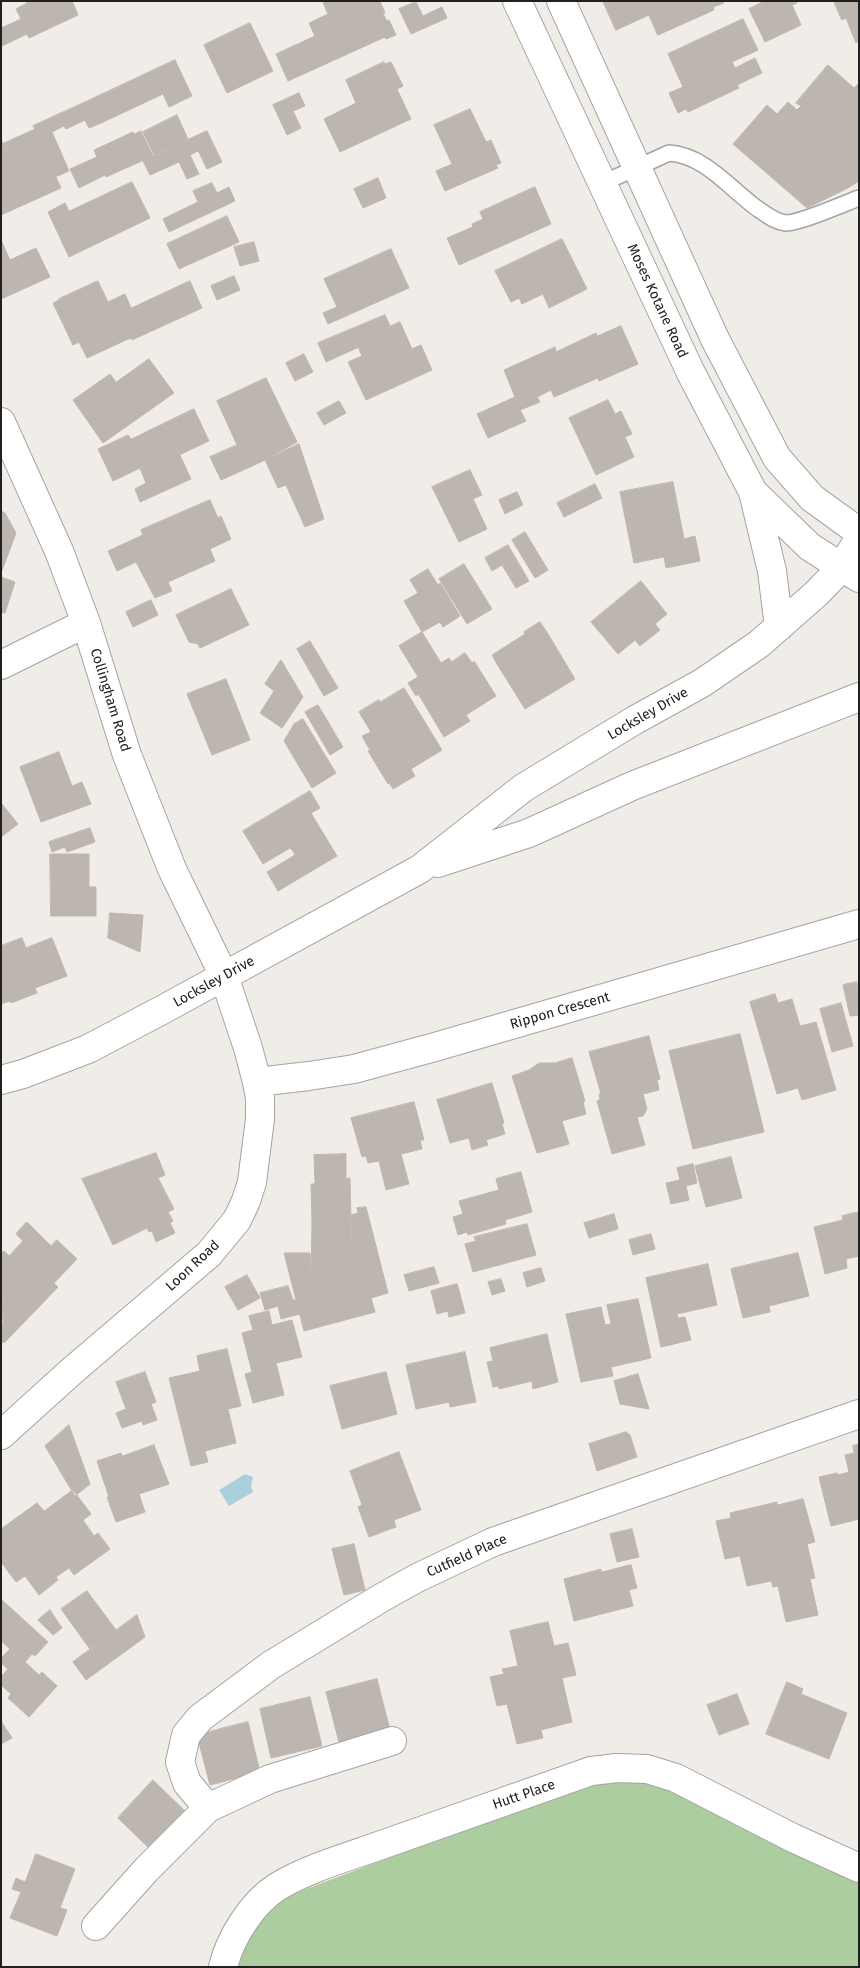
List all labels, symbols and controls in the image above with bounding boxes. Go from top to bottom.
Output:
street label: Moses Kotane Road [623,241,691,361]
street label: Collingham Road [86,646,134,754]
street label: Locksley Drive [605,684,691,744]
street label: Locksley Drive [170,953,258,1011]
street label: Rippon Crescent [508,989,612,1033]
street label: Loon Road [163,1237,223,1295]
street label: Cutfield Place [424,1531,510,1581]
street label: Hutt Place [490,1776,558,1814]

